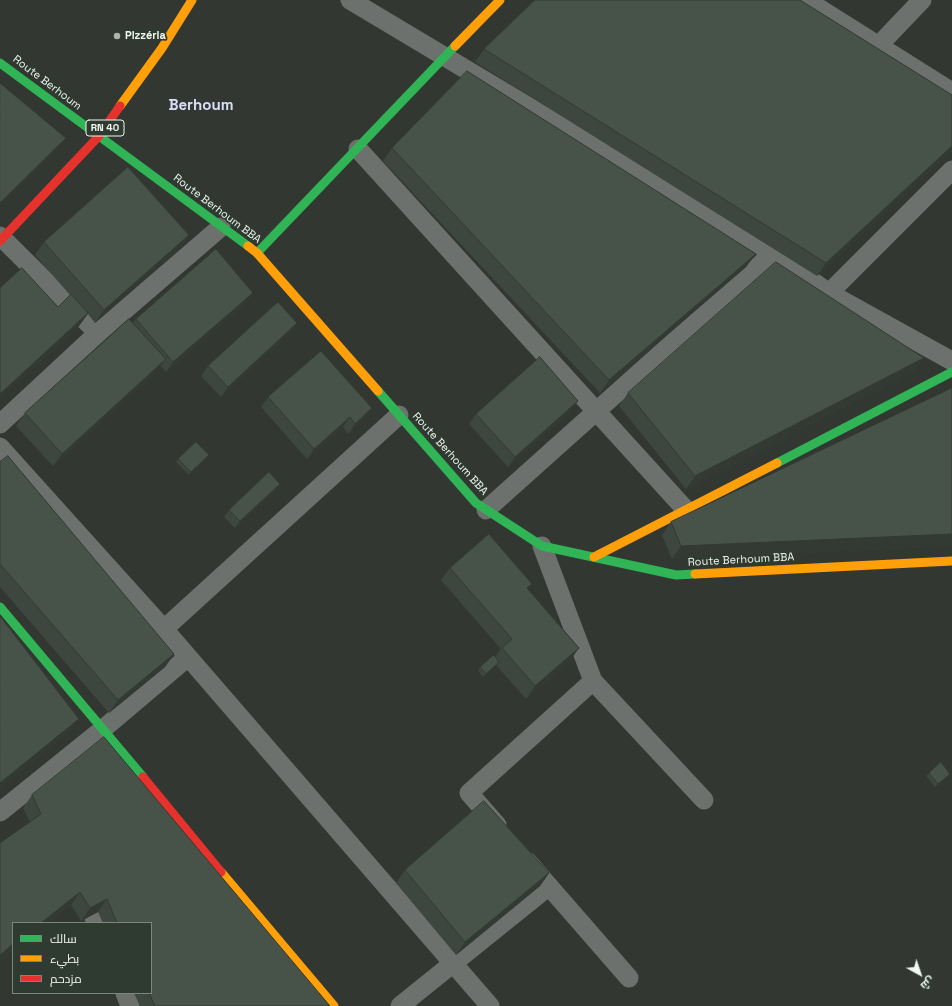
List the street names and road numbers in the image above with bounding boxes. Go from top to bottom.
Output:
street label: Route Berhoum [10,53,84,113]
road number: RN 40 [86,120,124,136]
street label: Route Berhoum BBA [170,172,264,246]
street label: Route Berhoum BBA [409,410,491,498]
street label: Route Berhoum BBA [687,551,795,569]

